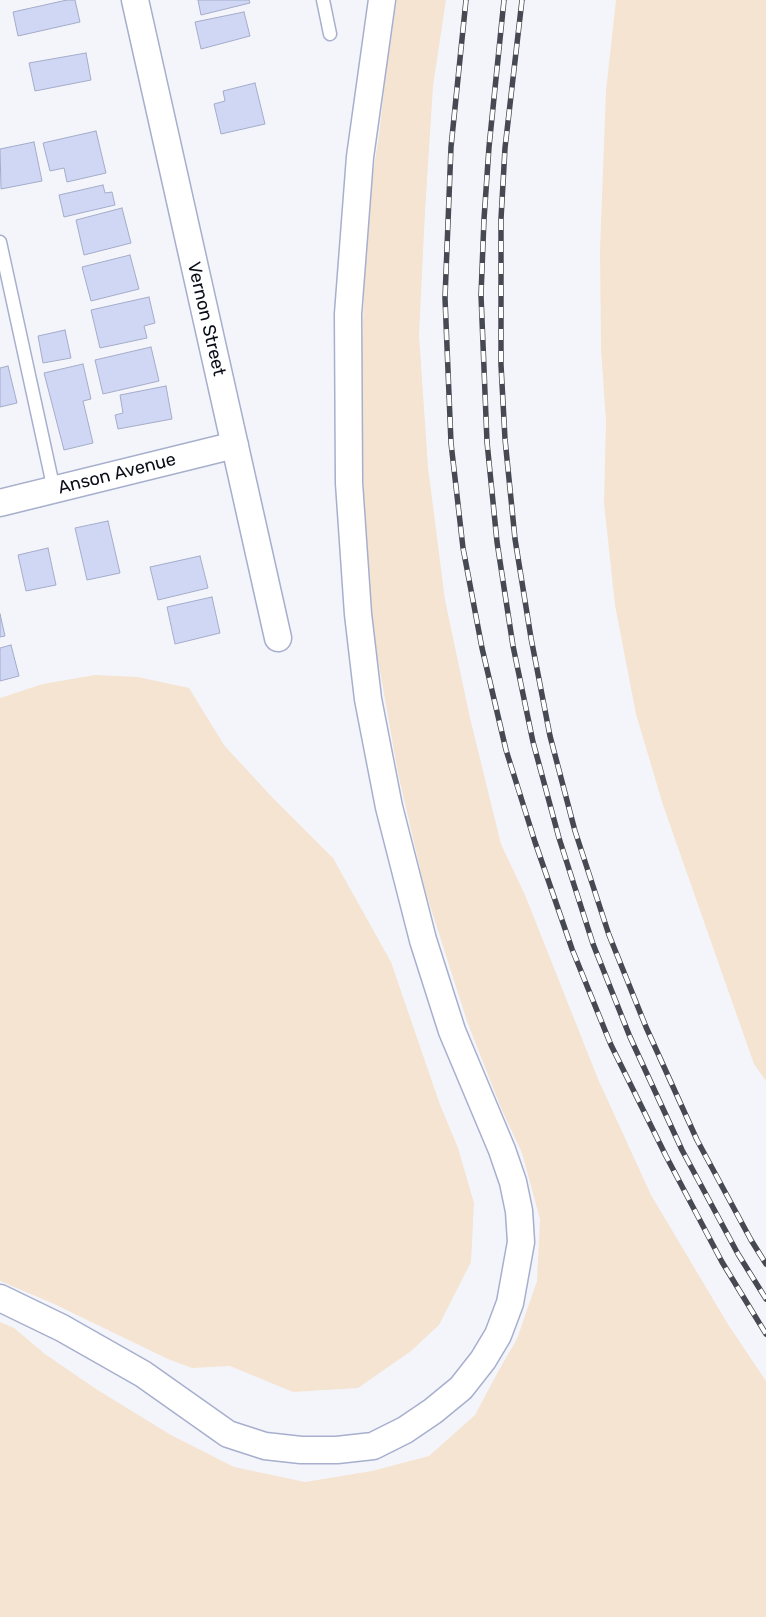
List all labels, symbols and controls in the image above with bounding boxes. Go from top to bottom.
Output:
street label: Vernon Street [182,260,230,378]
street label: Anson Avenue [56,449,178,499]

